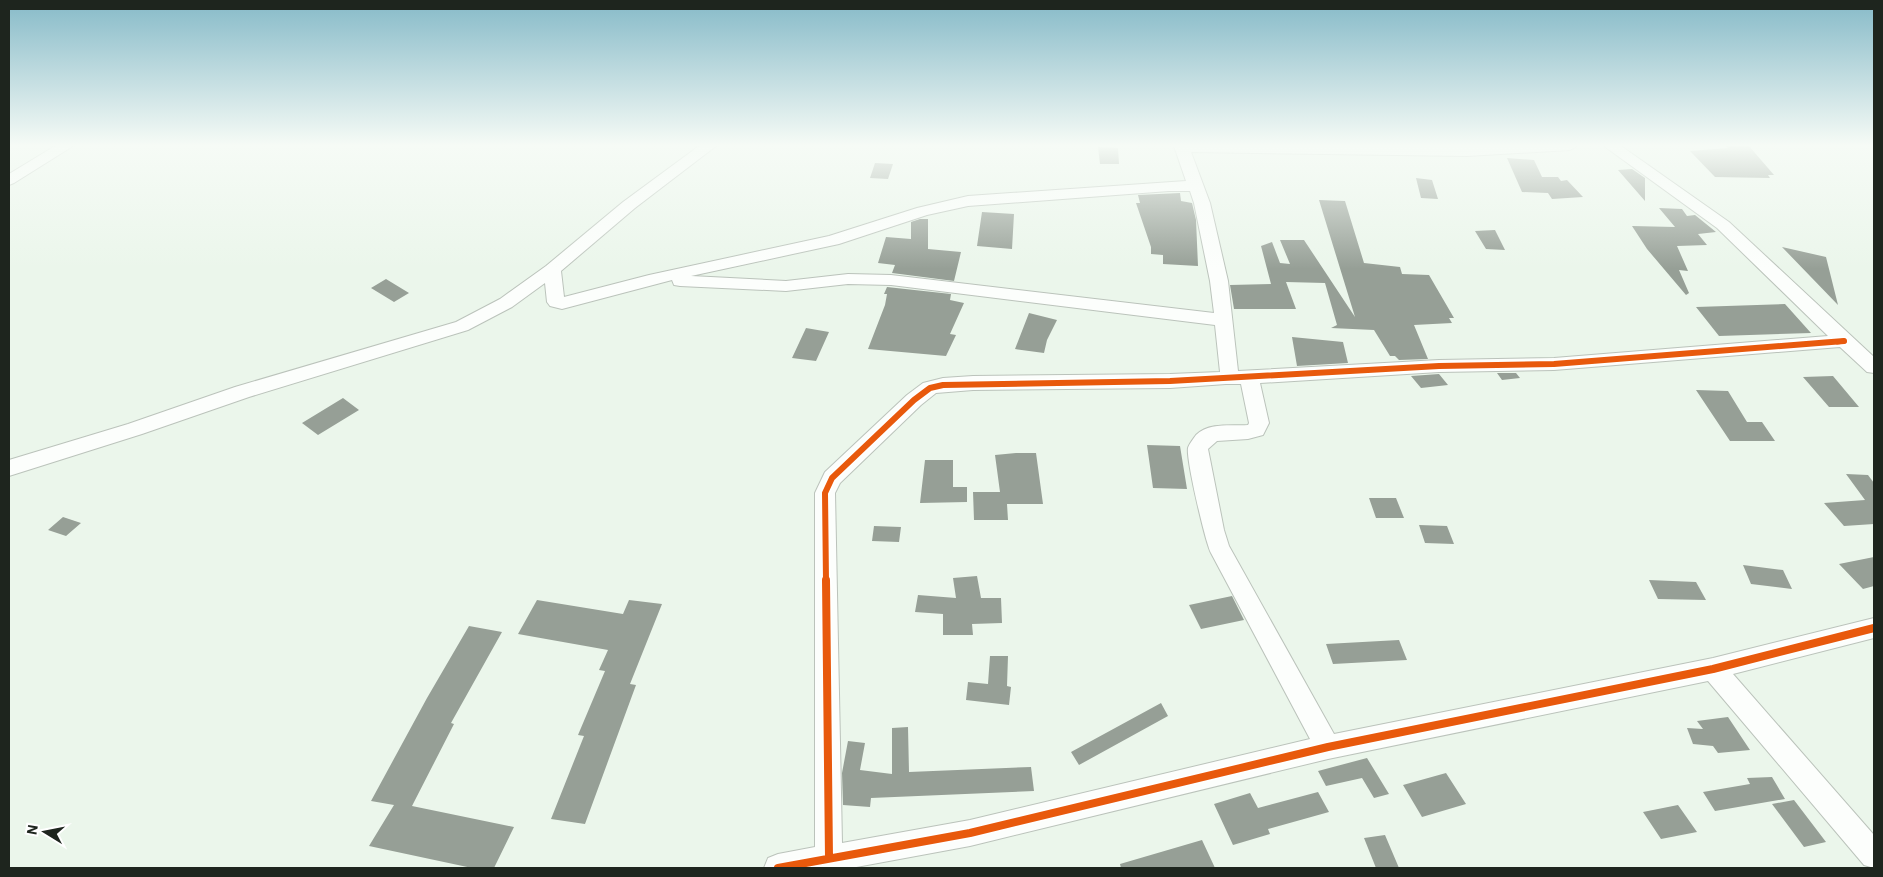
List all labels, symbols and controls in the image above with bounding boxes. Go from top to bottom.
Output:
north arrow [20,807,70,857]
text: N [22,823,42,836]

